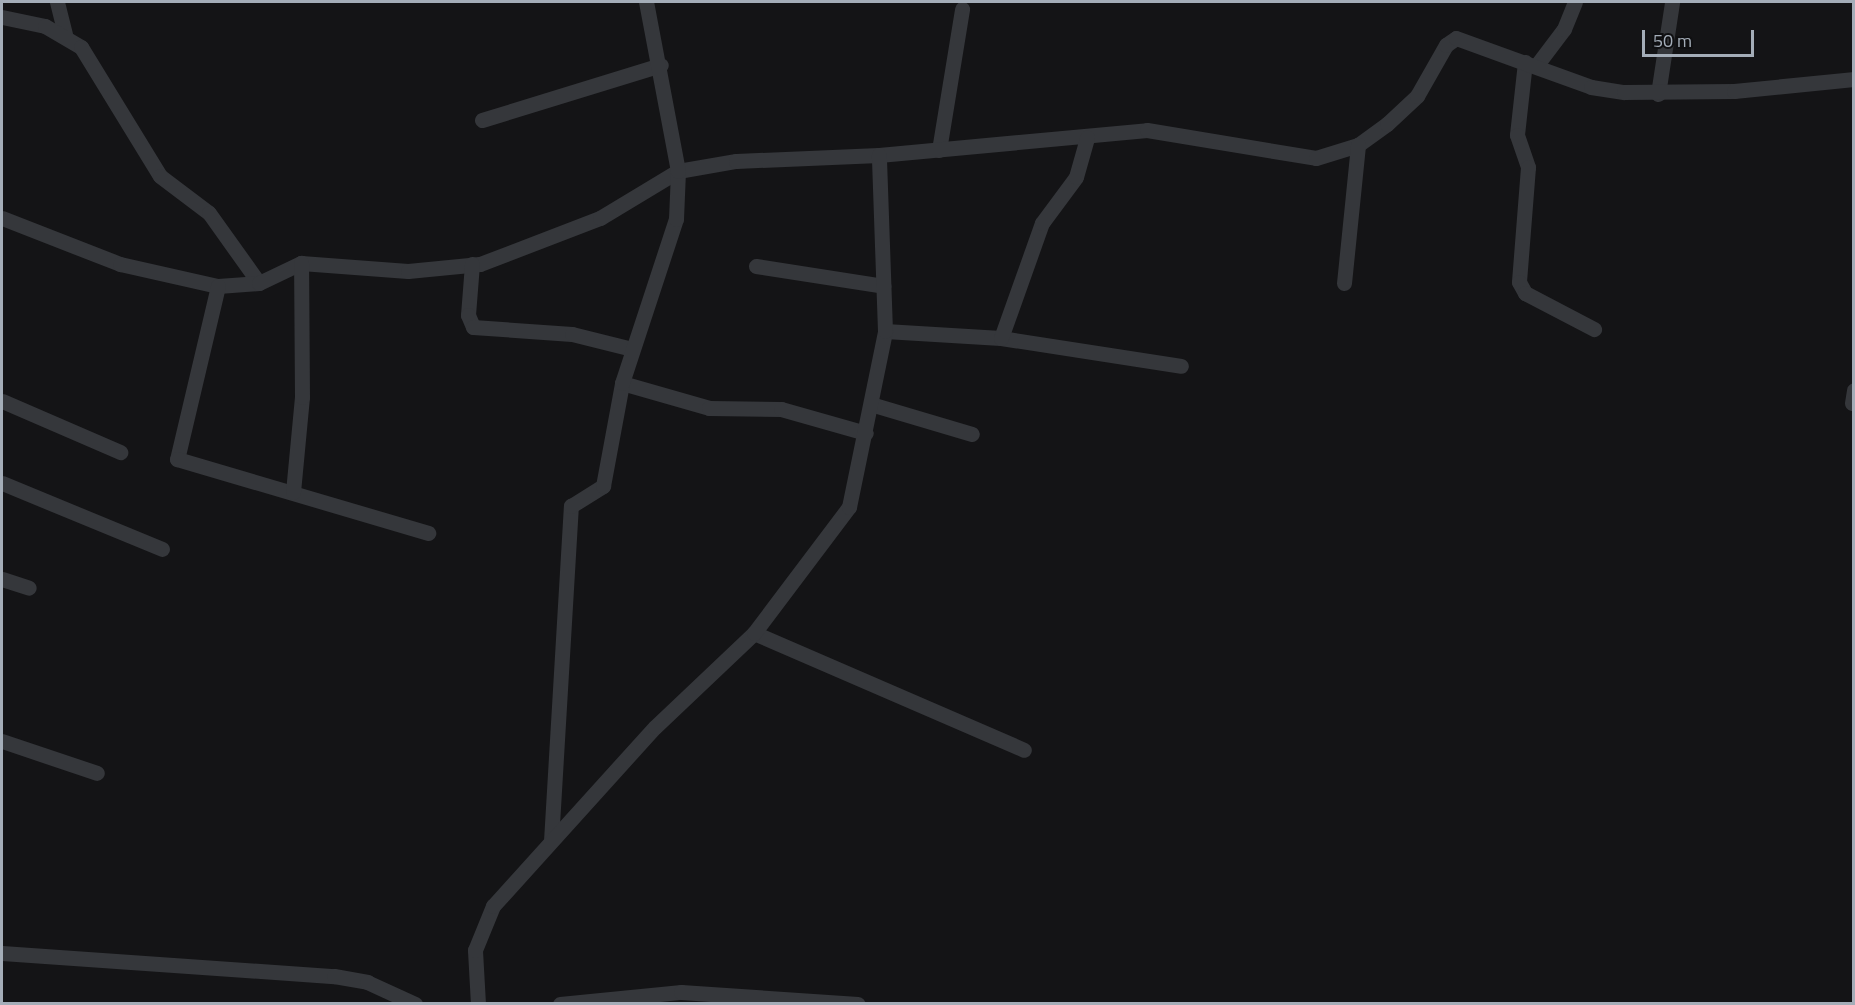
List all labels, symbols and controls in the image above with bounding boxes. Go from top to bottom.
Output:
scale bar [1645,18,1758,56]
text: 50 m [1653,27,1692,54]

